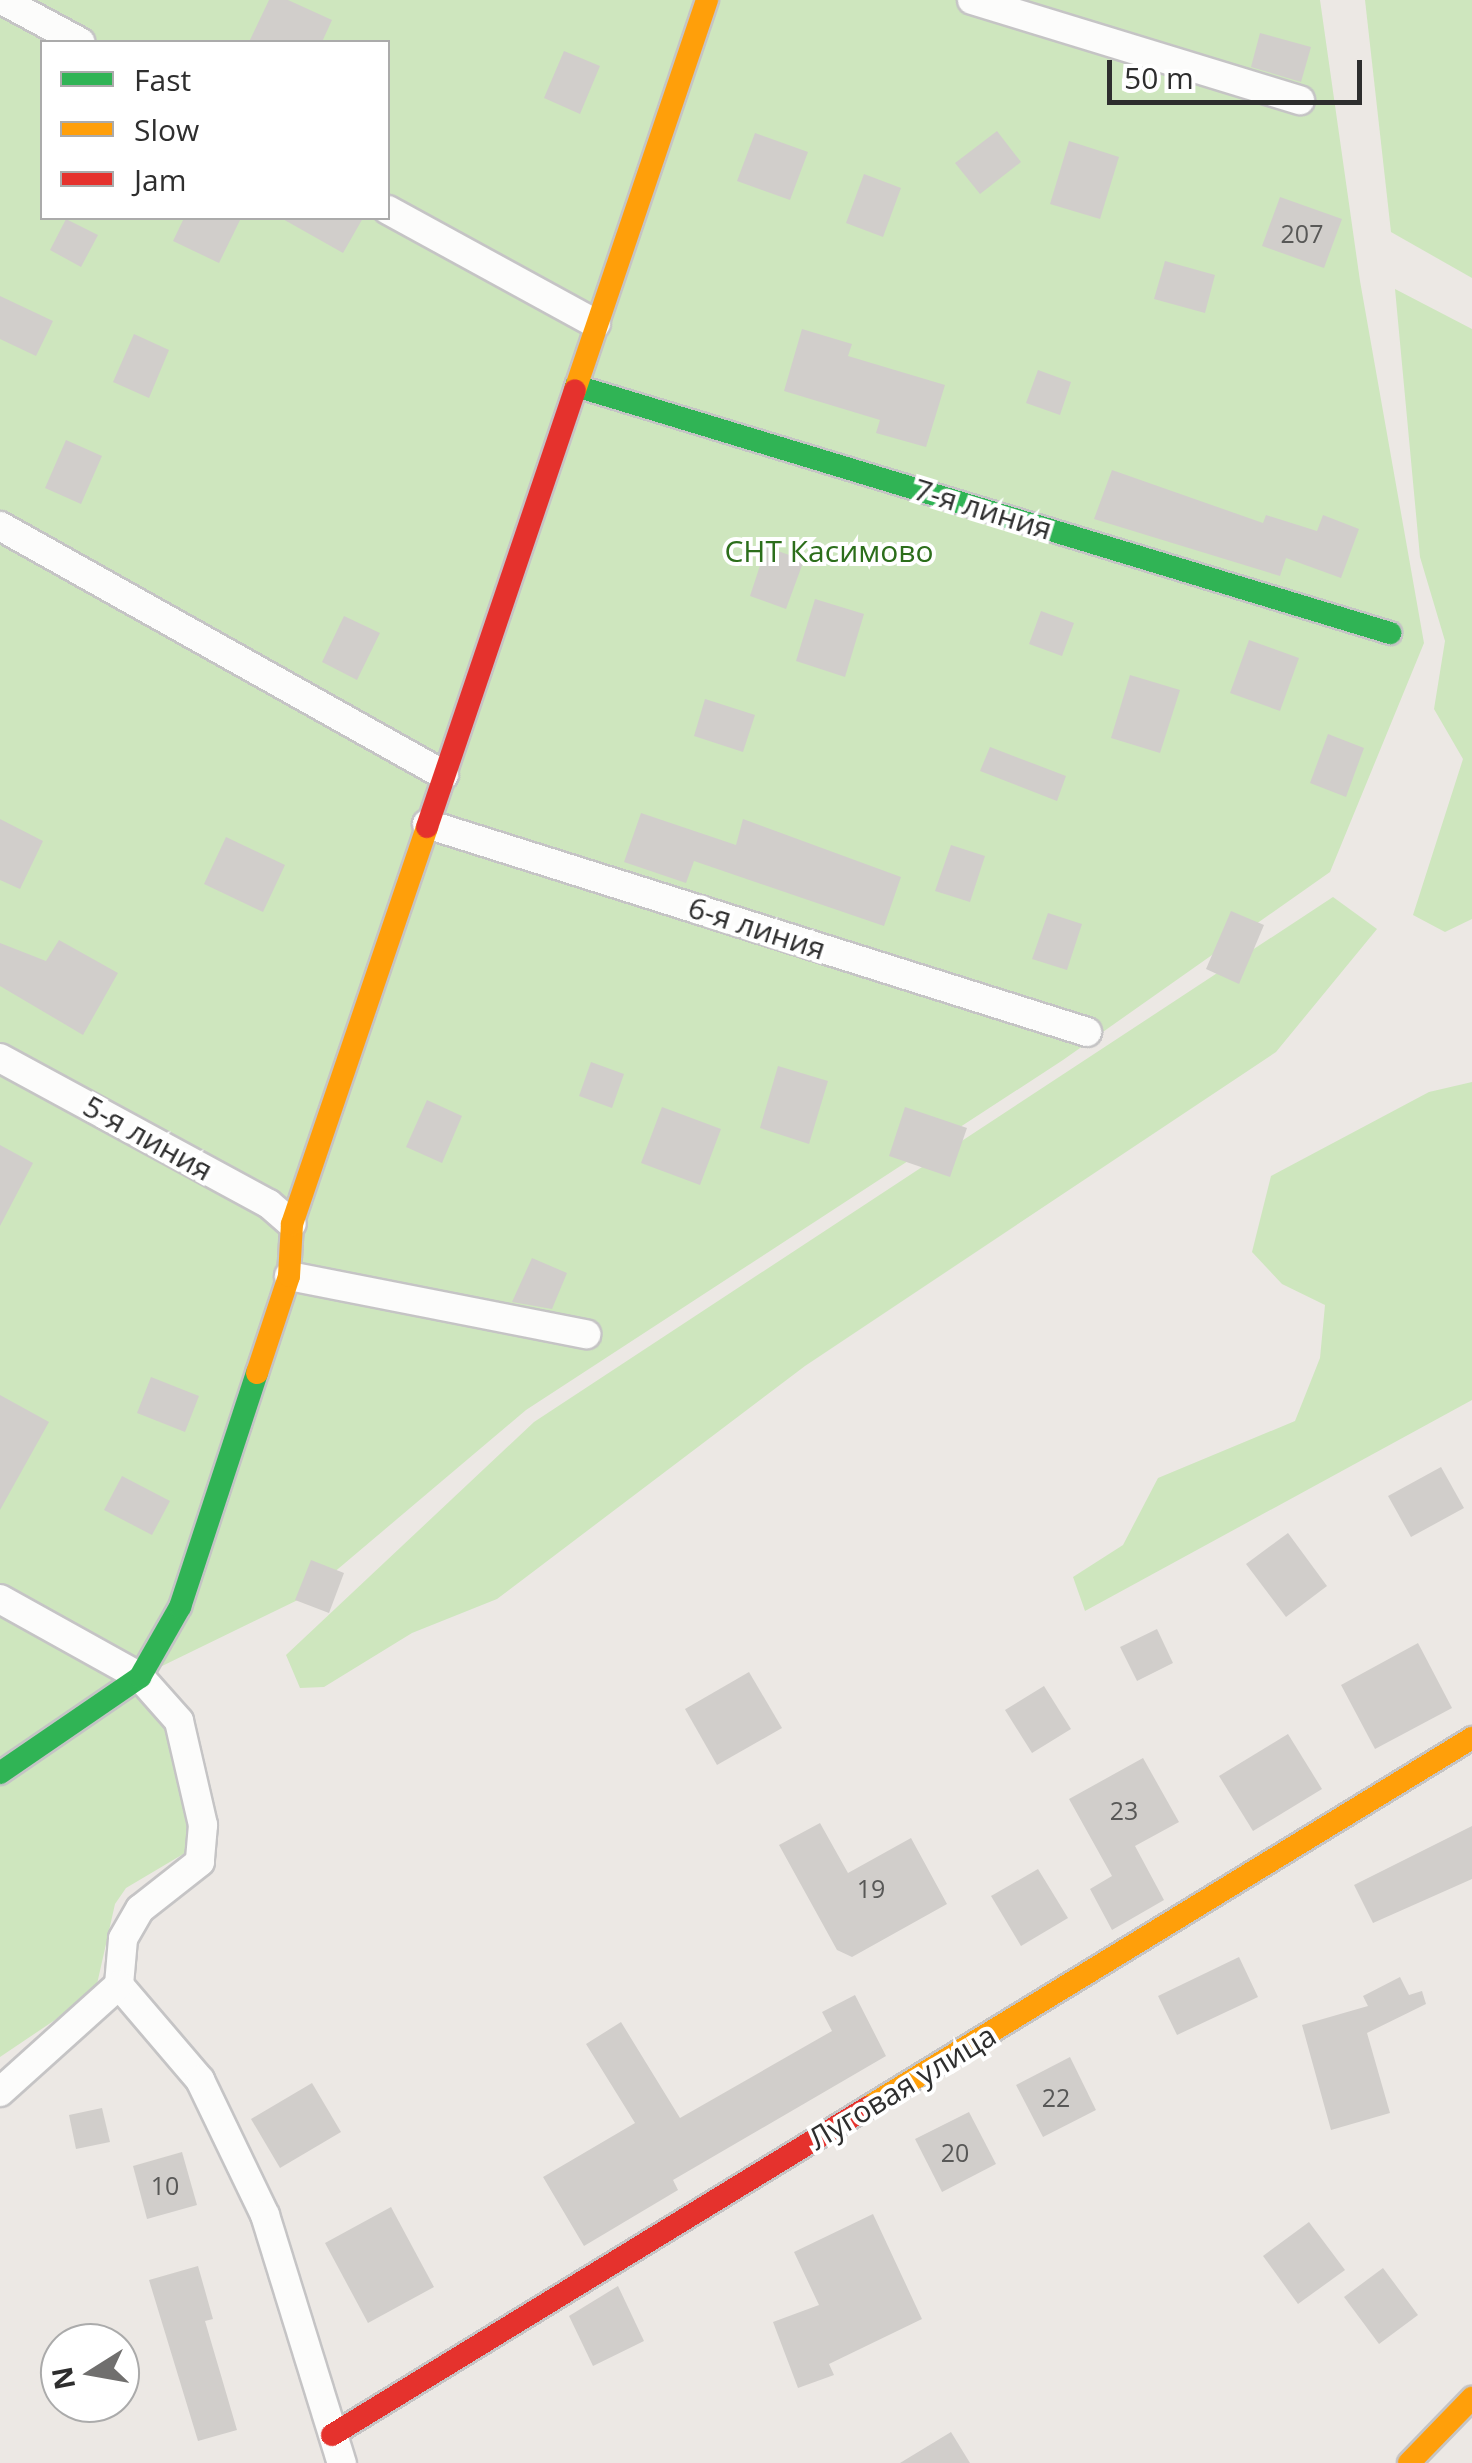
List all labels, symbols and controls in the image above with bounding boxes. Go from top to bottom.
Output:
legend [40,40,390,220]
scale bar [1112,40,1367,102]
text: 50 m [1124,57,1194,98]
text: Fast [134,59,191,100]
text: Slow [134,109,199,150]
text: Jam [134,159,187,200]
house number: 207 [1281,218,1323,248]
street label: 7-я линия [910,471,1056,547]
park label: СНТ Касимово [724,533,934,569]
street label: 6-я линия [684,889,830,967]
street label: 5-я линия [77,1088,219,1188]
house number: 23 [1110,1795,1138,1825]
house number: 19 [857,1873,885,1903]
street label: Луговая улица [802,2017,1002,2157]
house number: 22 [1042,2082,1070,2112]
house number: 20 [941,2137,969,2167]
house number: 10 [151,2170,179,2200]
north arrow [40,2323,140,2423]
text: N [42,2364,83,2393]

